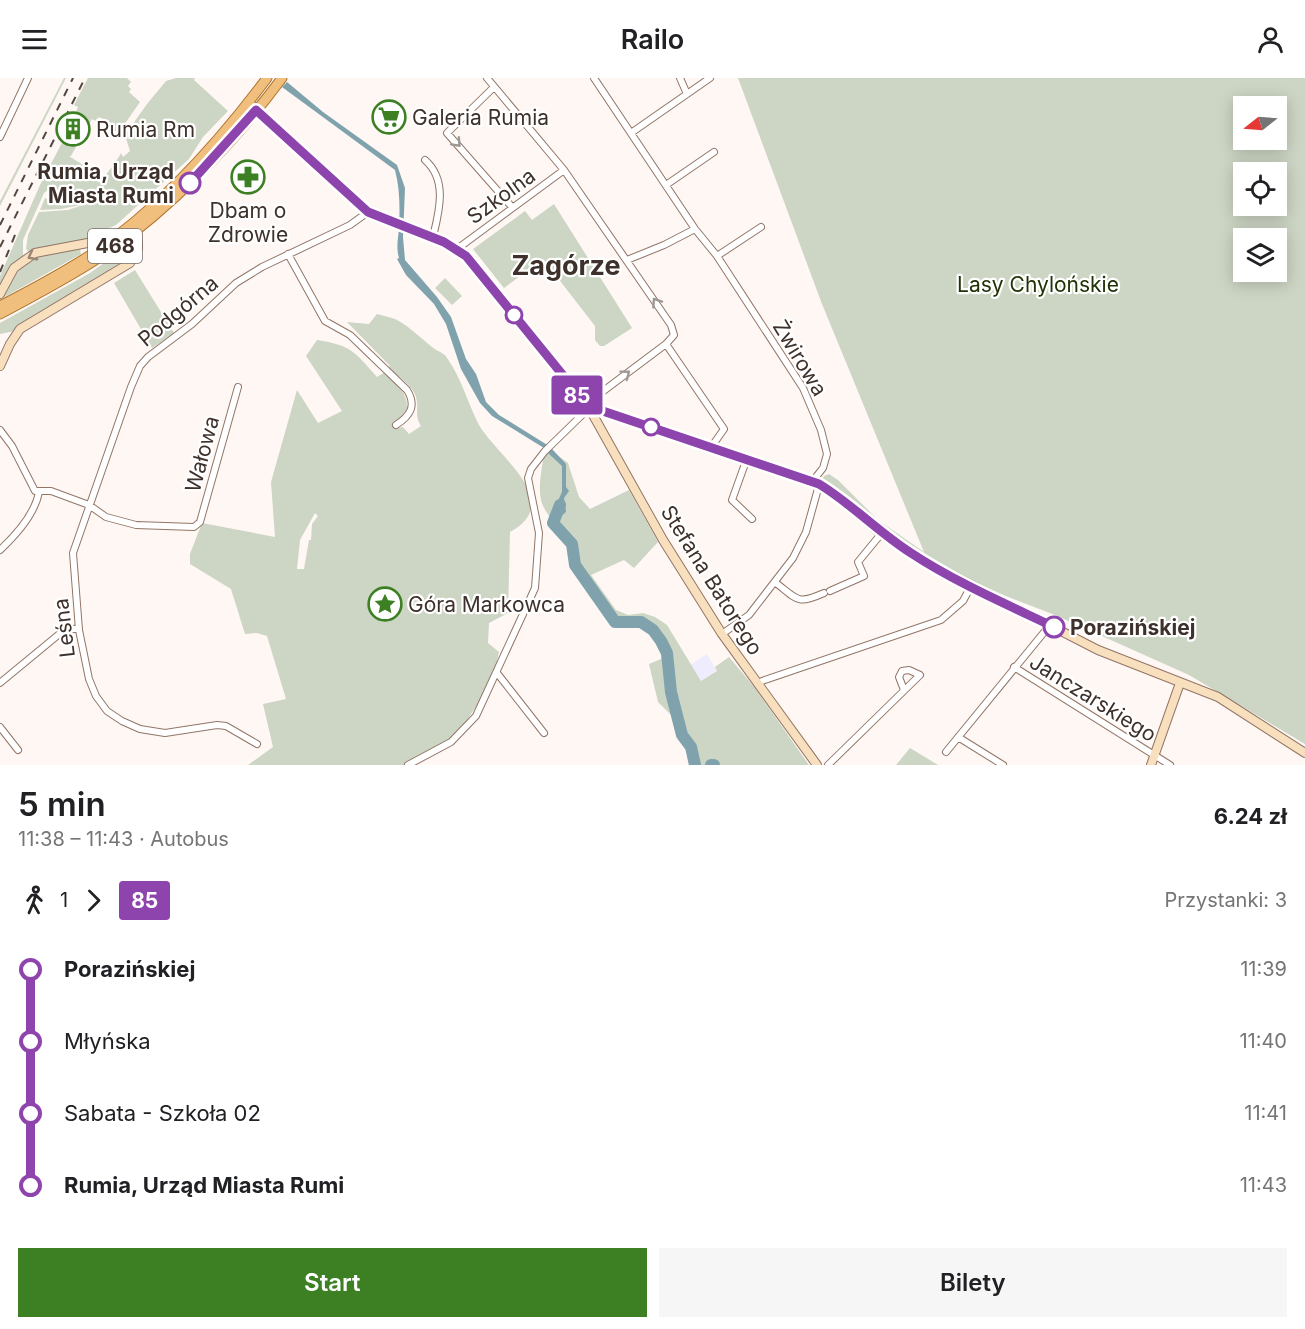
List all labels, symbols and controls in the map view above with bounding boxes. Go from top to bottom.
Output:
icon: menu [18,23,51,56]
text: Railo [621,23,684,56]
icon: person [1254,23,1287,56]
north arrow [1233,96,1287,150]
map controls [1233,96,1287,282]
supermarket icon: Galeria Rumia [371,99,407,135]
place label: Galeria Rumia [412,105,549,130]
building icon: Rumia Rm [55,111,91,147]
place label: Rumia Rm [96,117,195,142]
one-way arrow [450,136,461,147]
place label: Rumia, Urząd Miasta Rumi [37,159,174,208]
pharmacy icon: Dbam o Zdrowie [230,159,266,195]
button: locate [1233,162,1287,216]
street label: Szkolna [462,163,540,229]
marker: Rumia, Urząd Miasta Rumi [179,172,201,194]
place label: Dbam o Zdrowie [208,198,288,247]
button: layers [1233,228,1287,282]
road number: 468 [88,229,142,263]
one-way arrow [28,249,38,260]
district label: Zagórze [511,249,621,282]
street label: Podgórna [133,270,223,352]
park label: Lasy Chylońskie [957,272,1119,297]
one-way arrow [651,298,663,308]
unlabelled marker [505,306,523,324]
street label: Żwirowa [768,315,833,401]
one-way arrow [619,370,630,381]
line badge: 85 [550,376,604,414]
text: 85 [563,383,591,408]
street label: Wałowa [180,413,224,495]
unlabelled marker [642,418,660,436]
street label: Stefana Batorego [656,501,768,659]
place icon: Góra Markowca [367,586,403,622]
place label: Góra Markowca [408,592,565,617]
street label: Leśna [48,597,80,659]
place label: Porazińskiej [1070,615,1195,640]
marker: Porazińskiej [1043,616,1065,638]
street label: Janczarskiego [1025,649,1161,747]
text: 5 min [18,784,106,824]
text: 6.24 zł [1214,803,1287,829]
text: 11:38 – 11:43 · Autobus [18,827,229,851]
icon: walk [18,884,51,917]
icon: forward [77,884,110,917]
text: 1 [60,888,68,912]
text: 85 [131,888,158,913]
text: Przystanki: 3 [1165,888,1287,912]
text: Porazińskiej [64,956,195,982]
text: 11:39 [1240,957,1287,981]
text: Młyńska [64,1028,151,1054]
text: 11:40 [1239,1029,1287,1053]
text: Sabata - Szkoła 02 [64,1100,261,1126]
text: 11:41 [1244,1101,1287,1125]
text: Rumia, Urząd Miasta Rumi [64,1172,344,1198]
text: 11:43 [1240,1173,1287,1197]
button: Start [18,1248,647,1317]
button: Bilety [659,1248,1287,1317]

